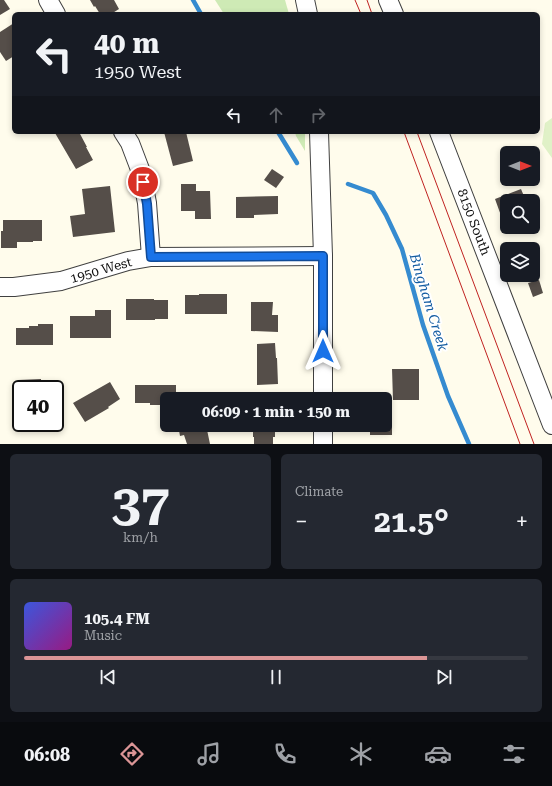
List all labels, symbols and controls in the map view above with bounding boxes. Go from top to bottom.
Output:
text: 40 m [94,27,159,60]
icon: left [28,28,80,80]
text: 1950 West [94,61,182,82]
icon: left [223,104,245,126]
icon: ahead [265,104,287,126]
icon: right [307,104,329,126]
north arrow [500,146,540,186]
map controls [500,146,540,282]
pin [126,165,160,199]
icon: arrive [132,171,154,193]
street label: 8150 South [454,187,494,258]
button: search [500,194,540,234]
button: layers [500,242,540,282]
water label: Bingham Creek [406,251,451,353]
street label: 1950 West [69,254,134,286]
position arrow [302,330,344,372]
speed limit sign: 40 [12,380,64,432]
text: 06:09 · 1 min · 150 m [202,403,350,421]
text: 37 [111,473,170,534]
text: Climate [295,484,343,499]
text: 21.5° [374,504,449,539]
text: − [295,509,307,534]
text: + [516,509,528,534]
text: km/h [123,530,158,545]
text: 105.4 FM [84,610,150,628]
text: Music [84,628,122,643]
icon: previous [97,666,119,688]
icon: pause [265,666,287,688]
icon: next [433,666,455,688]
icon: directions [118,740,146,768]
icon: music [195,740,223,768]
icon: phone [271,740,299,768]
icon: climate [347,740,375,768]
icon: car [424,740,452,768]
icon: filters [500,740,528,768]
text: 06:08 [24,744,70,765]

